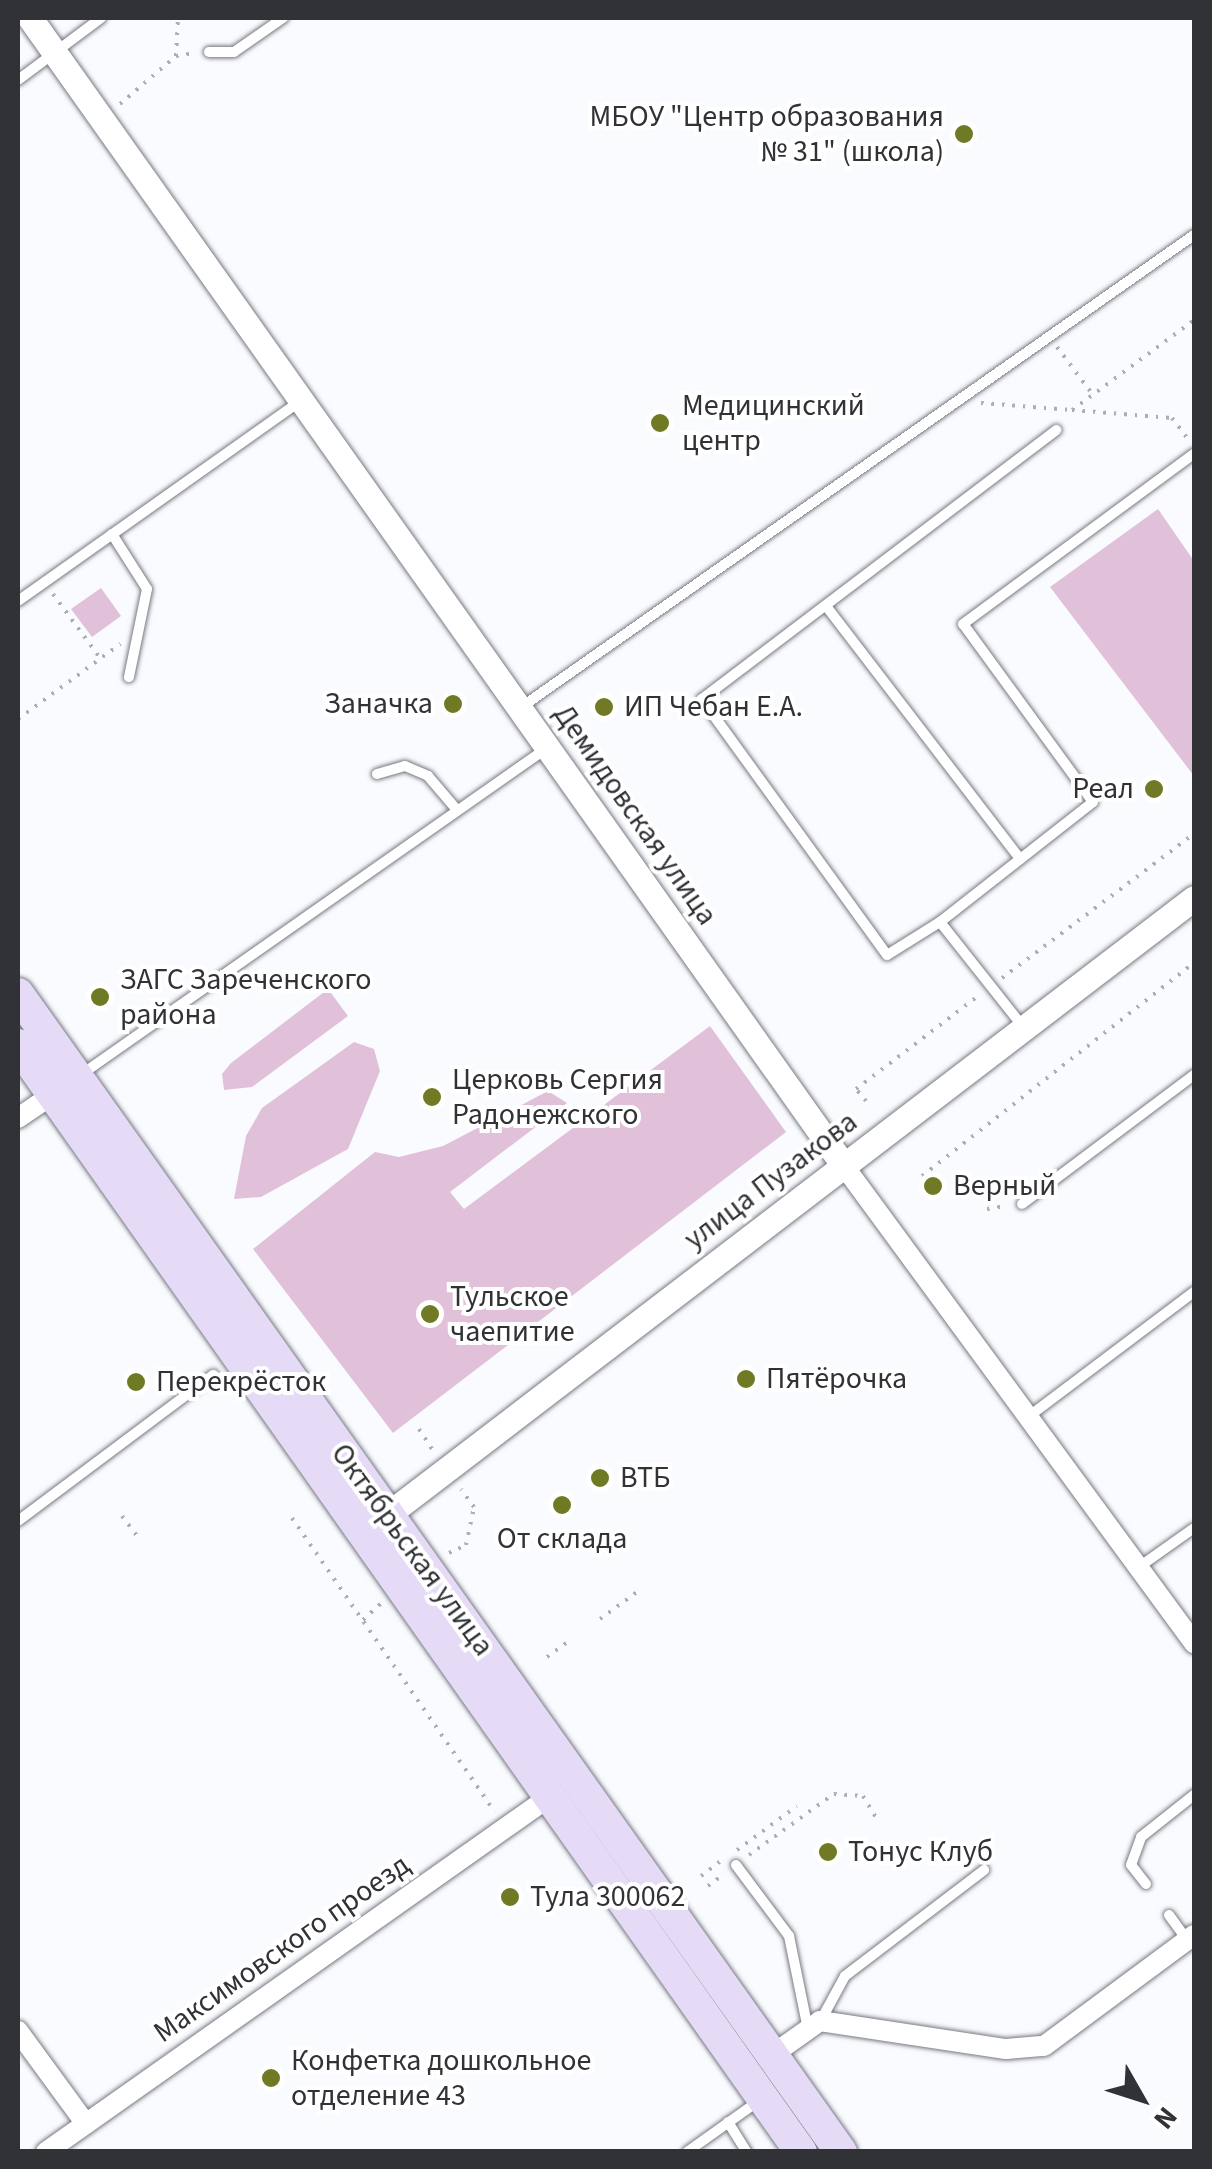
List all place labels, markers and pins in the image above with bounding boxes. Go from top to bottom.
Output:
place label: МБОУ "Центр образования № 31" (школа) [590,99,944,170]
marker: МБОУ "Центр образования № 31" (школа) [953,123,975,145]
place label: Медицинский центр [682,388,865,458]
marker: Медицинский центр [647,410,673,436]
place label: Заначка [324,686,433,722]
place label: ИП Чебан Е.А. [624,689,803,725]
marker: Заначка [442,693,464,715]
marker: ИП Чебан Е.А. [593,696,615,718]
place label: Реал [1072,771,1134,807]
marker: Реал [1143,778,1165,800]
place label: ЗАГС Зареченского района [120,962,372,1032]
marker: ЗАГС Зареченского района [89,986,111,1008]
place label: Церковь Сергия Радонежского [452,1062,663,1132]
marker: Церковь Сергия Радонежского [421,1086,443,1108]
place label: Верный [953,1168,1056,1204]
marker: Верный [922,1175,944,1197]
place label: Тульское чаепитие [450,1279,575,1350]
marker: Тульское чаепитие [419,1303,441,1325]
place label: Пятёрочка [766,1361,907,1397]
place label: Перекрёсток [156,1364,326,1400]
marker: Пятёрочка [735,1368,757,1390]
marker: Перекрёсток [125,1371,147,1393]
place label: ВТБ [620,1460,670,1496]
marker: ВТБ [589,1467,611,1489]
marker: От склада [551,1494,573,1516]
place label: От склада [497,1521,627,1557]
place label: Тонус Клуб [848,1834,993,1870]
marker: Тонус Клуб [817,1841,839,1863]
place label: Тула 300062 [530,1879,685,1915]
marker: Тула 300062 [499,1886,521,1908]
place label: Конфетка дошкольное отделение 43 [291,2043,591,2114]
marker: Конфетка дошкольное отделение 43 [260,2067,282,2089]

